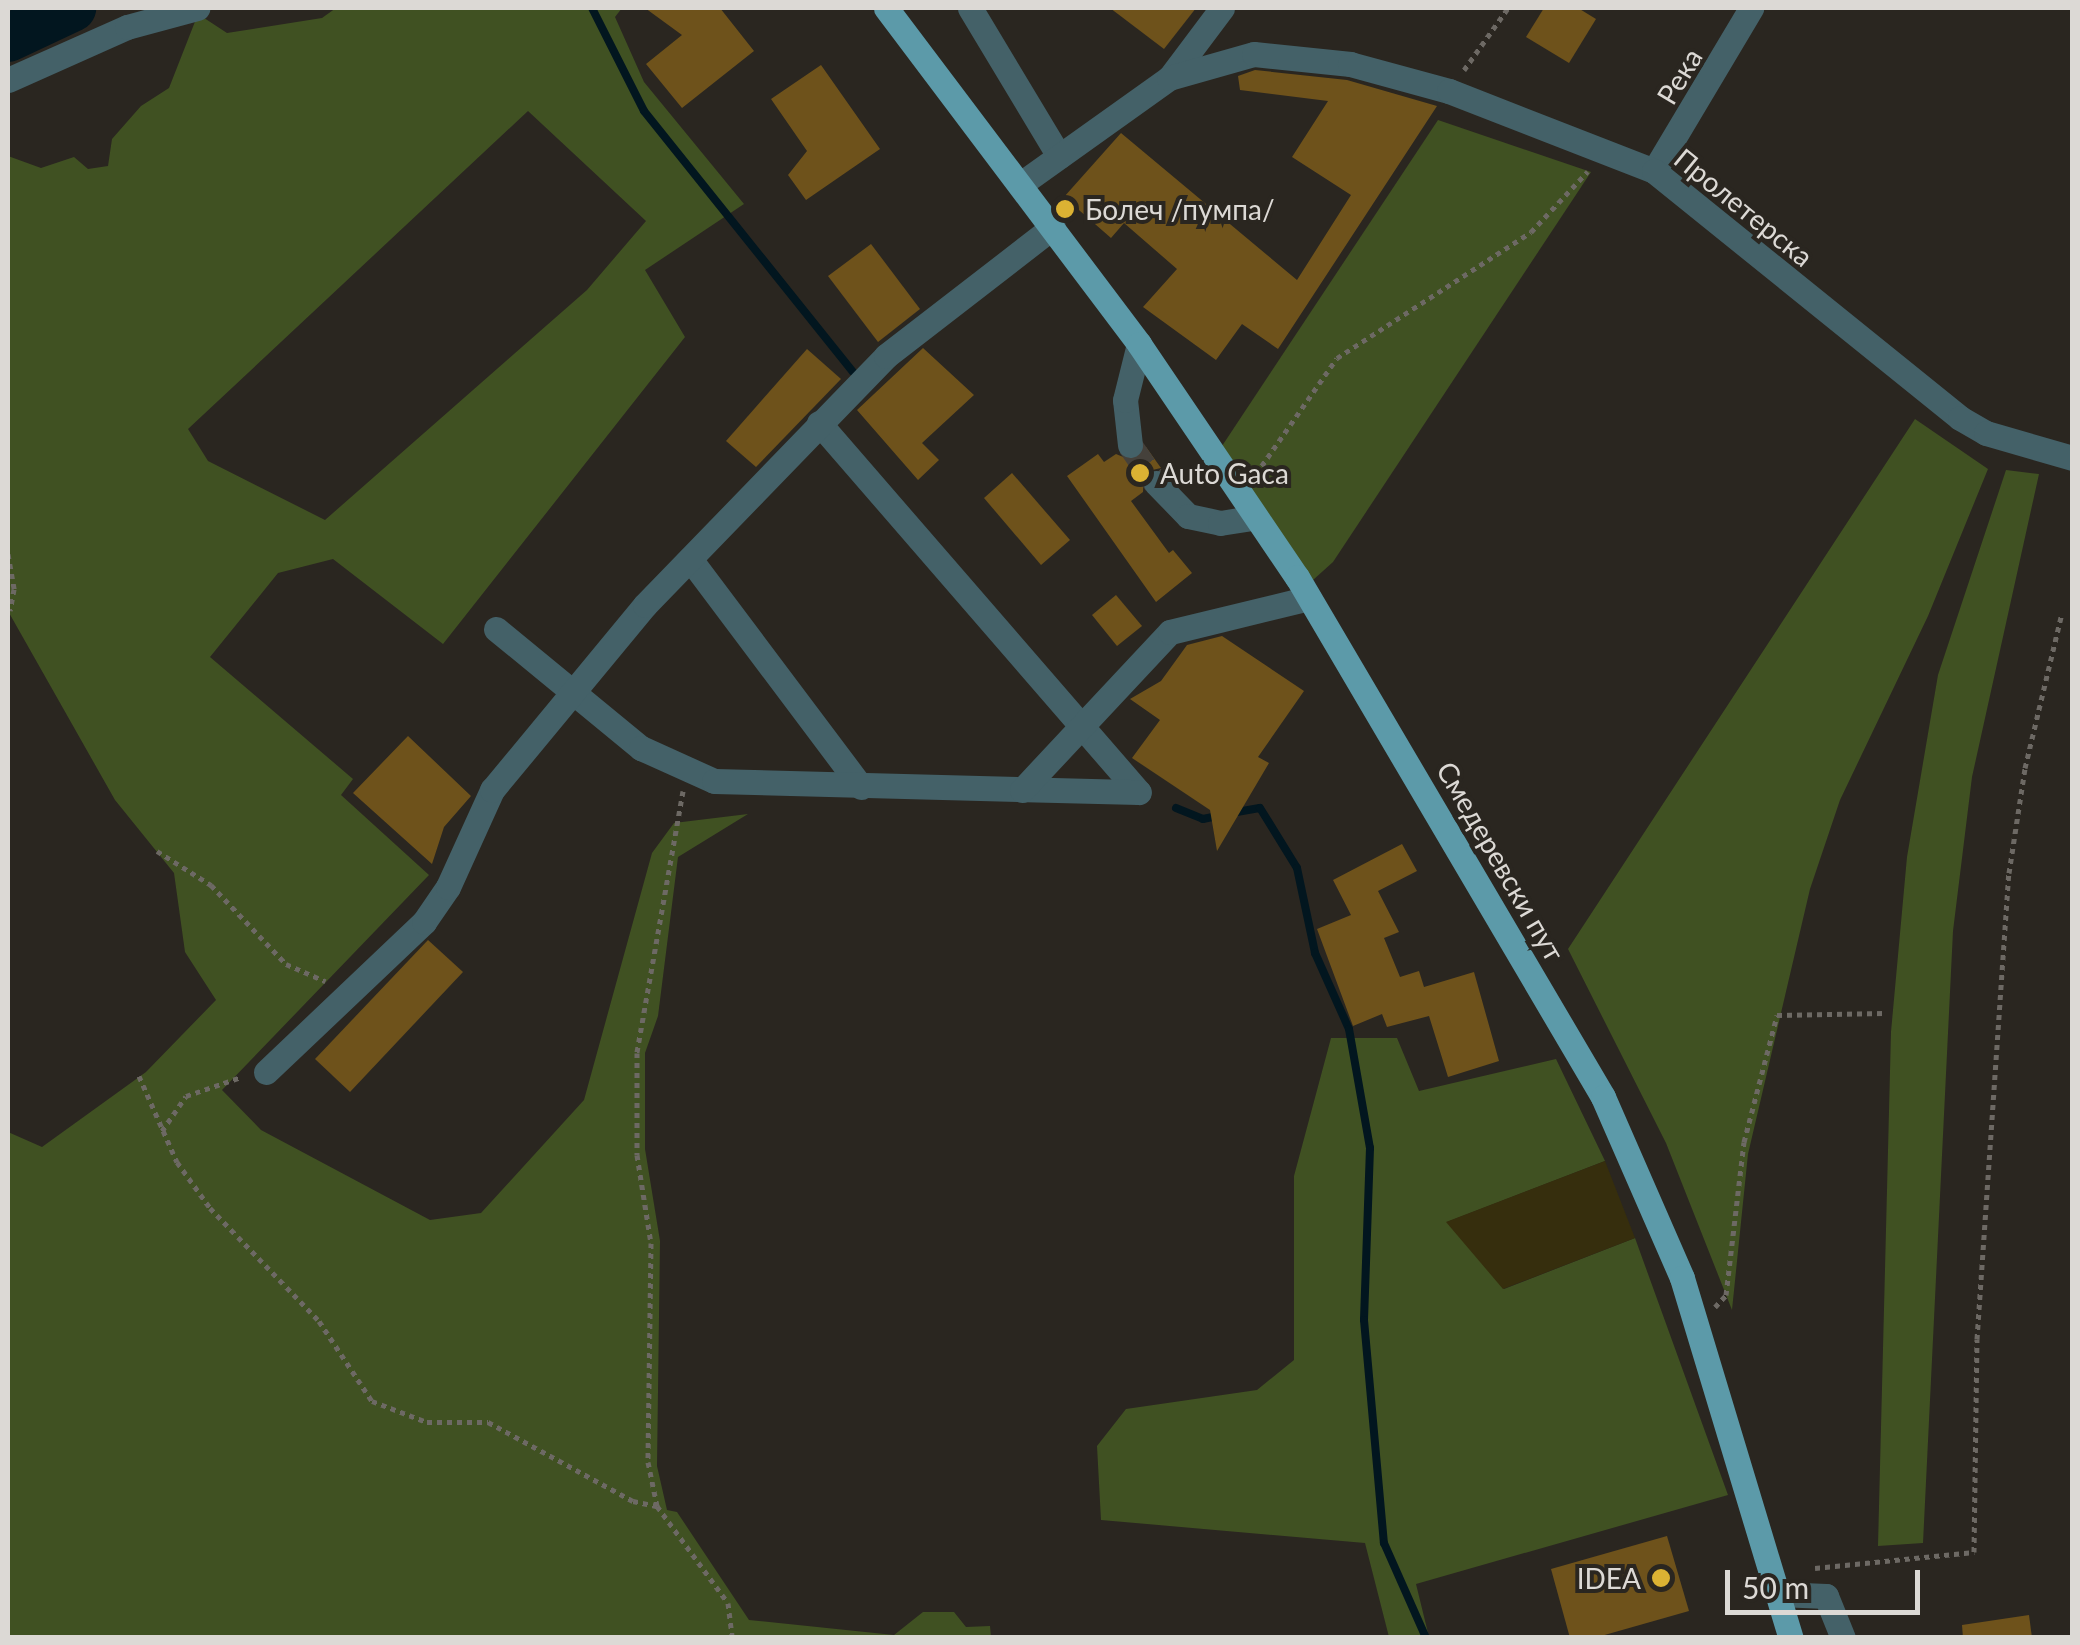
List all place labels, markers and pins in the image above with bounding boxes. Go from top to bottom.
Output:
place label: Болеч /пумпа/ [1085,192,1275,226]
marker: Болеч /пумпа/ [1054,198,1076,220]
place label: Auto Gaca [1160,456,1289,490]
marker: Auto Gaca [1129,462,1151,484]
place label: IDEA [1577,1561,1641,1595]
marker: IDEA [1650,1567,1672,1589]

